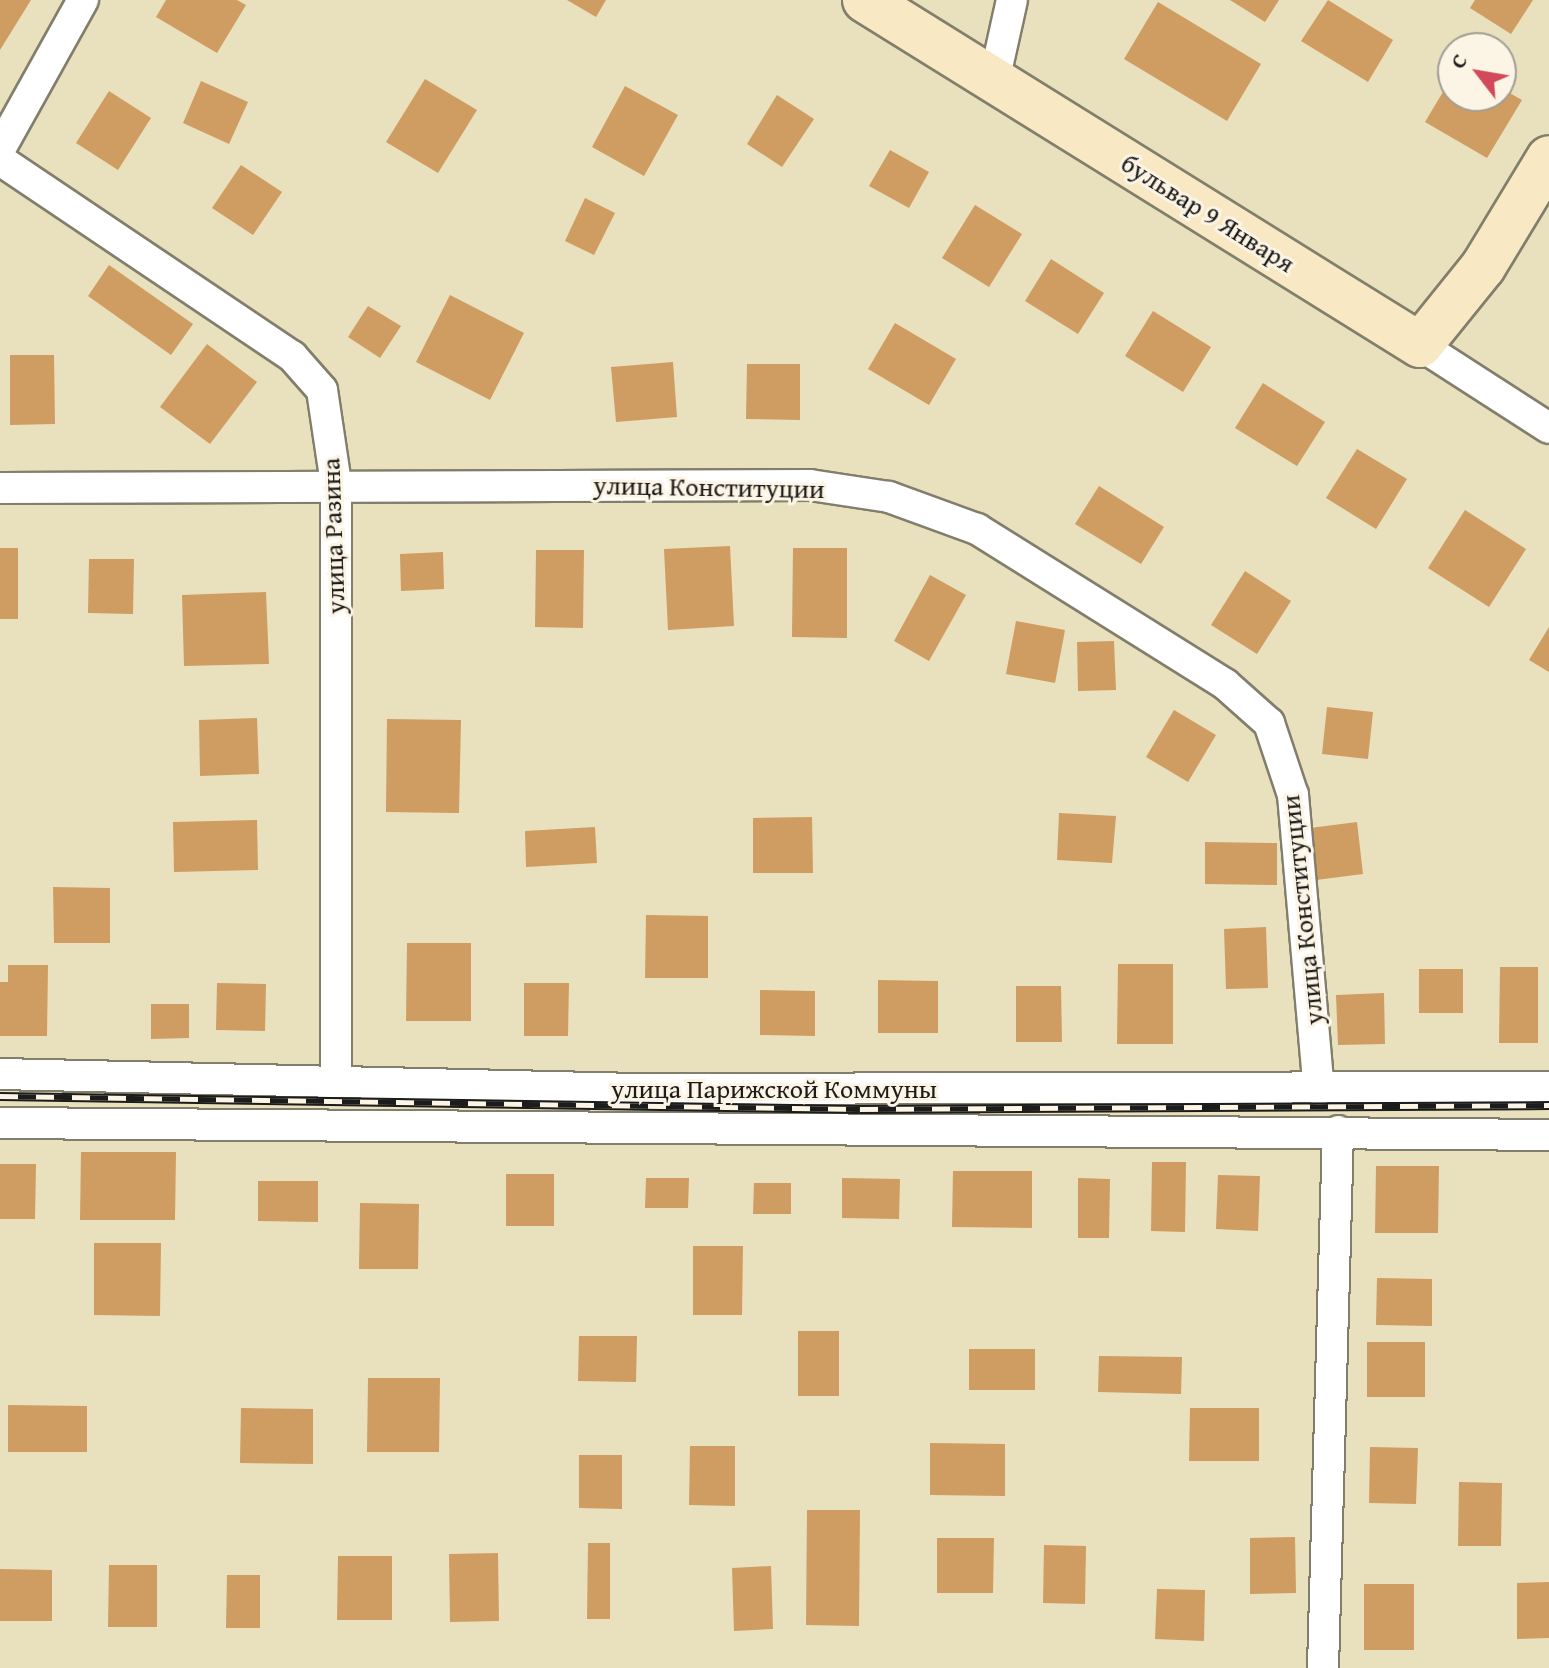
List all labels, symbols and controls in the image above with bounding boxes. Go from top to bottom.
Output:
north arrow [1437,32,1517,112]
text: С [1441,47,1475,74]
street label: бульвар 9 Января [1115,147,1301,279]
street label: улица Разина [315,457,351,615]
street label: улица Конституции [593,469,825,505]
street label: улица Конституции [1274,793,1330,1027]
street label: улица Парижской Коммуны [611,1073,937,1105]

